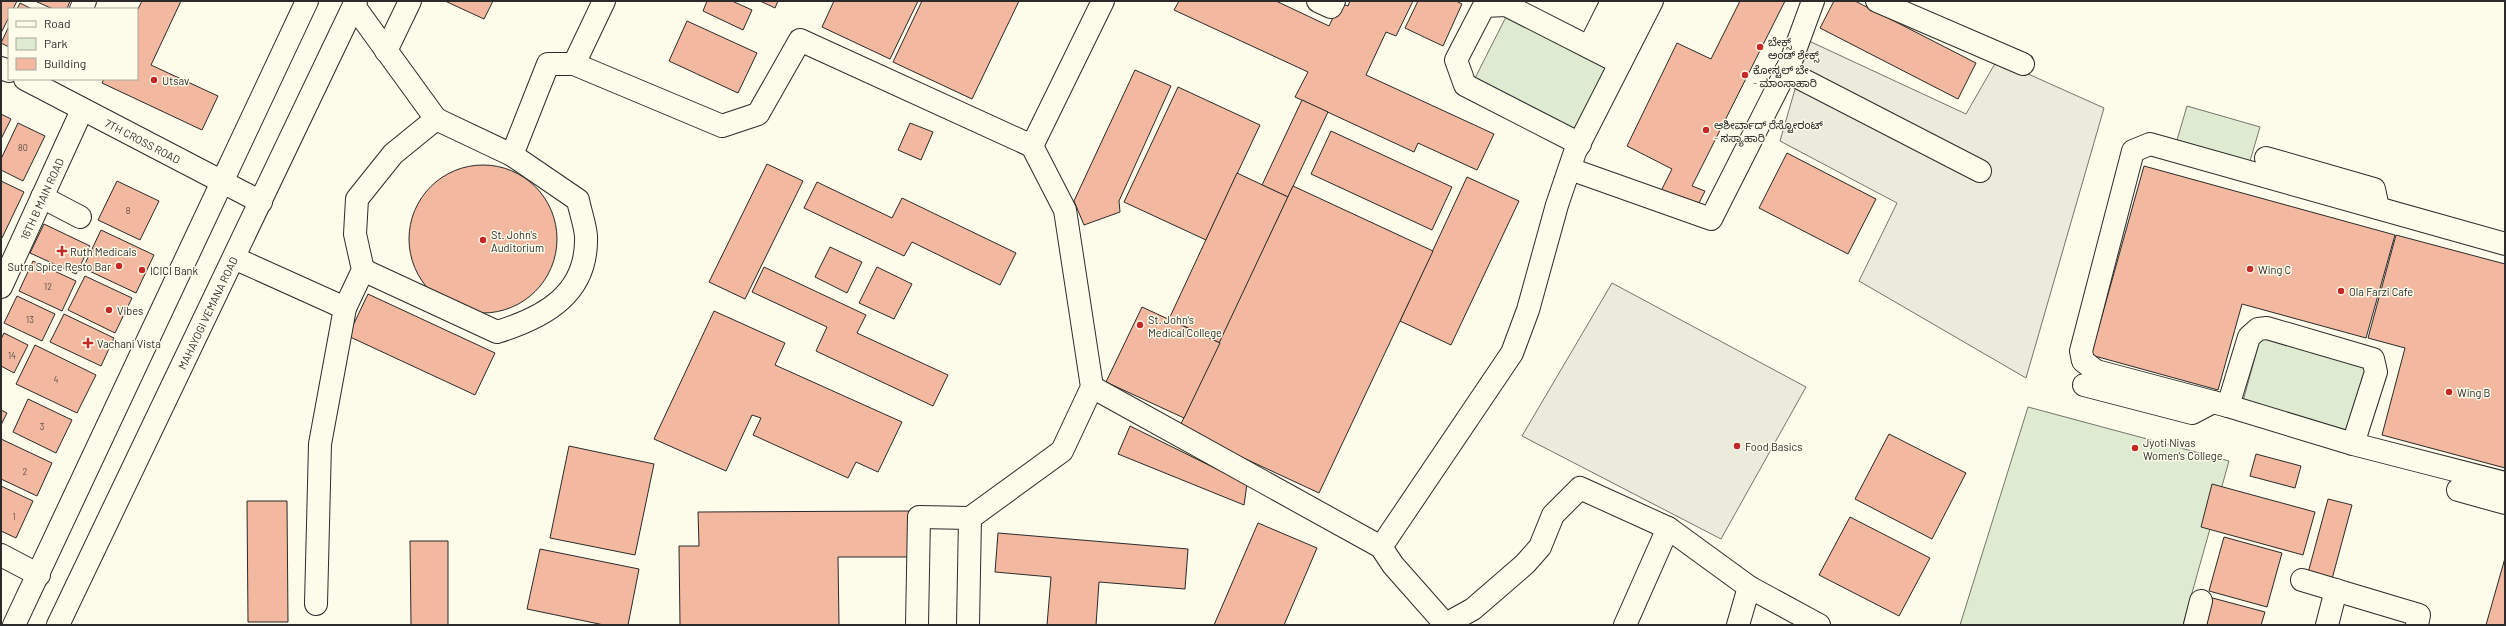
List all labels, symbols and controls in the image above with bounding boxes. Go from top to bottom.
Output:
legend [8,8,138,80]
text: Road [44,16,71,30]
place label: ಬೇಕ್ಸ್ ಅಂಡ್ ಶೇಕ್ಸ್ [1768,35,1820,63]
text: Park [44,36,68,50]
marker: ಬೇಕ್ಸ್ ಅಂಡ್ ಶೇಕ್ಸ್ [1755,42,1765,52]
text: Building [44,56,86,70]
place label: ಕೋಸ್ಟಲ್ ಬೇ - ಮಾಂಸಾಹಾರಿ [1753,63,1817,89]
marker: ಕೋಸ್ಟಲ್ ಬೇ - ಮಾಂಸಾಹಾರಿ [1740,70,1750,80]
place label: Utsav [162,74,189,87]
marker: Utsav [149,75,159,85]
street label: 7TH CROSS ROAD [103,115,183,166]
place label: ಆಶೀರ್ವಾದ್ ರೆಸ್ಟೋರಂಟ್ - ಸಸ್ಯಾಹಾರಿ [1714,118,1823,147]
marker: ಆಶೀರ್ವಾದ್ ರೆಸ್ಟೋರಂಟ್ - ಸಸ್ಯಾಹಾರಿ [1701,125,1711,135]
house number: 80 [18,142,28,153]
street label: 16TH B MAIN ROAD [17,156,66,242]
house number: 8 [126,205,131,216]
place label: St. John's Auditorium [491,228,544,254]
marker: St. John's Auditorium [478,235,488,245]
place label: Ruth Medicals [70,245,136,258]
marker: Ruth Medicals [57,246,67,256]
street label: MAHAYOGI VEMANA ROAD [175,254,240,371]
place label: Sutra Spice Resto Bar [8,260,111,273]
marker: Sutra Spice Resto Bar [114,261,124,271]
place label: Wing C [2258,263,2291,276]
place label: ICICI Bank [150,264,198,277]
marker: Wing C [2245,264,2255,274]
marker: ICICI Bank [137,265,147,275]
house number: 12 [44,281,52,292]
place label: Ola Farzi Cafe [2349,285,2413,298]
marker: Ola Farzi Cafe [2336,286,2346,296]
place label: Vibes [117,304,143,317]
marker: Vibes [104,305,114,315]
place label: St. John's Medical College [1148,313,1222,339]
house number: 13 [26,314,34,325]
marker: St. John's Medical College [1135,320,1145,330]
marker: Vachani Vista [82,337,94,349]
place label: Vachani Vista [97,337,161,350]
house number: 14 [8,350,16,361]
house number: 4 [54,374,59,385]
place label: Wing B [2457,386,2490,399]
marker: Wing B [2444,387,2454,397]
house number: 3 [40,421,45,432]
place label: Jyoti Nivas Women's College [2143,436,2223,462]
place label: Food Basics [1745,440,1803,453]
marker: Food Basics [1732,441,1742,451]
marker: Jyoti Nivas Women's College [2130,443,2140,453]
house number: 2 [23,466,28,477]
house number: 1 [12,511,16,522]

